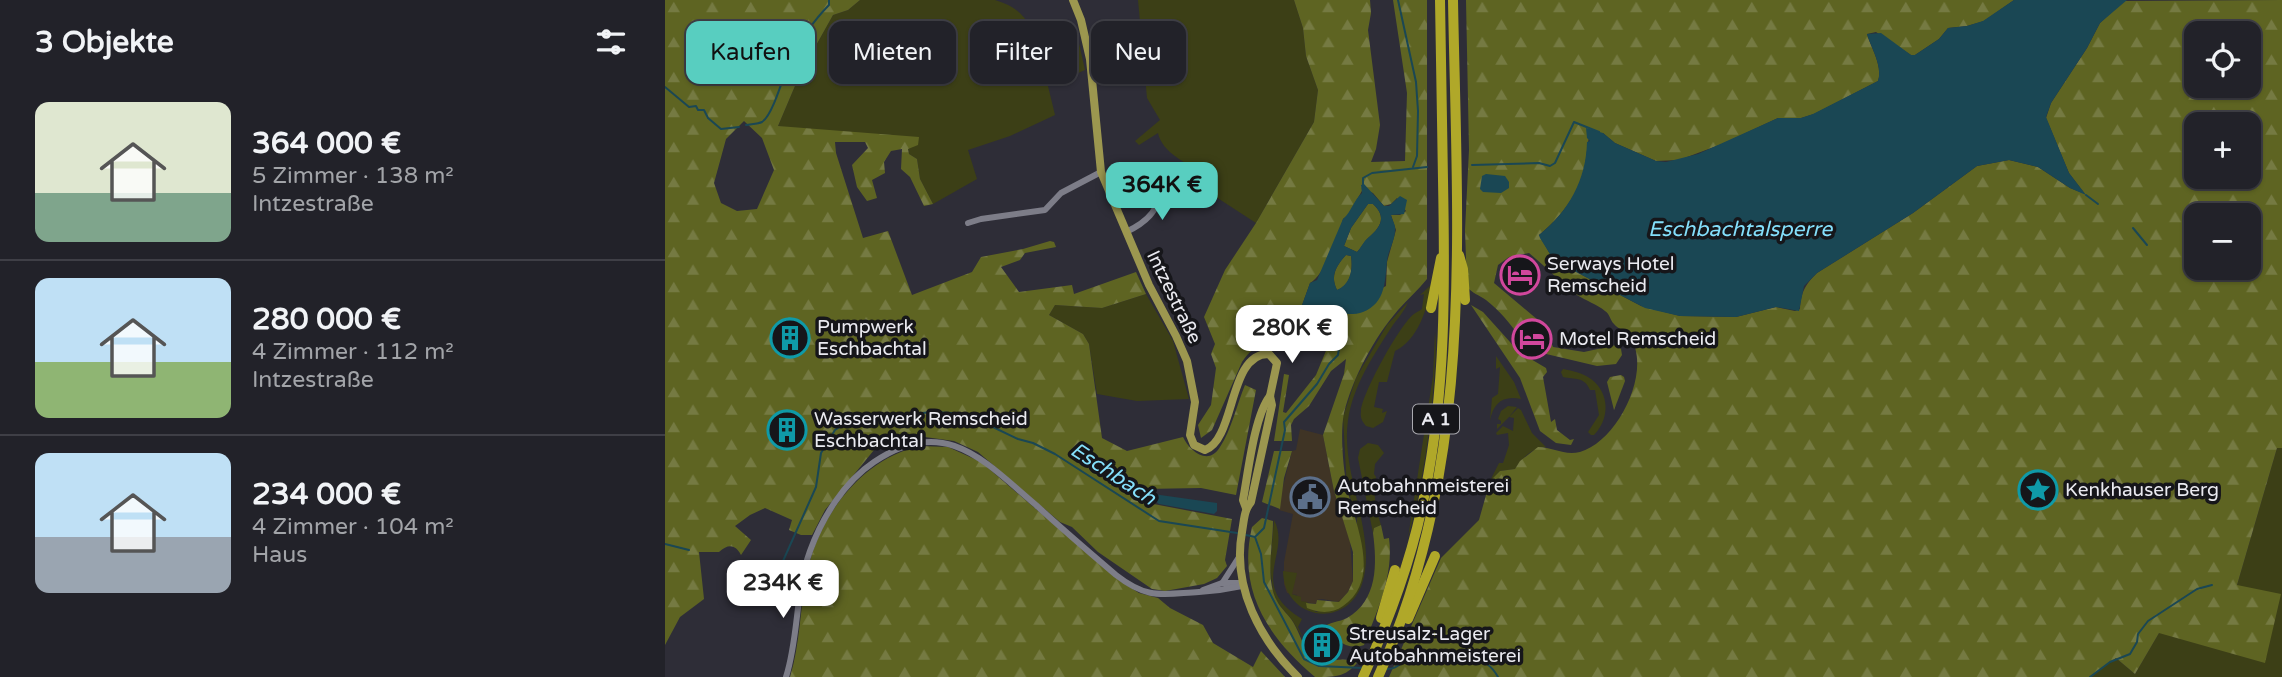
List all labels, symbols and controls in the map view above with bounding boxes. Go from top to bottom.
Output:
chip: Kaufen [686,21,815,84]
chip: Mieten [829,21,956,84]
chip: Filter [970,21,1077,84]
chip: Neu [1091,21,1186,84]
map controls [2184,21,2261,280]
button: locate [2184,21,2261,98]
icon: filters [592,23,630,61]
text: 3 Objekte [35,24,174,61]
button: + [2184,112,2261,189]
text: 364 000 € [252,125,401,162]
icon: home [91,130,175,214]
text: 5 Zimmer · 138 m² [252,162,454,190]
pin: 364K € [1105,162,1219,222]
text: 364K € [1122,171,1202,199]
text: Intzestraße [252,190,374,218]
button: − [2184,203,2261,280]
water label: Eschbachtalsperre [1648,217,1833,242]
street label: Intzestraße [1142,247,1206,347]
place label: Serways Hotel Remscheid [1547,253,1675,297]
hotel icon: Serways Hotel Remscheid [1499,254,1541,296]
text: 280 000 € [252,301,401,338]
icon: home [91,306,175,390]
pin: 280K € [1235,306,1349,365]
text: 280K € [1252,314,1332,342]
place label: Pumpwerk Eschbachtal [817,316,927,360]
building icon: Pumpwerk Eschbachtal [769,317,811,359]
hotel icon: Motel Remscheid [1511,318,1553,360]
place label: Motel Remscheid [1559,328,1716,350]
text: 4 Zimmer · 112 m² [252,338,454,366]
text: Intzestraße [252,366,374,394]
road number: A 1 [1413,404,1459,433]
place label: Wasserwerk Remscheid Eschbachtal [814,408,1028,452]
building icon: Wasserwerk Remscheid Eschbachtal [766,409,808,451]
water label: Eschbach [1066,437,1161,511]
place icon: Kenkhauser Berg [2017,469,2059,511]
place label: Autobahnmeisterei Remscheid [1337,475,1509,519]
text: 234 000 € [252,476,401,513]
public building icon: Autobahnmeisterei Remscheid [1289,476,1331,518]
place label: Kenkhauser Berg [2065,479,2219,501]
icon: home [91,481,175,565]
text: 4 Zimmer · 104 m² [252,513,454,541]
text: Haus [252,541,307,569]
pin: 234K € [726,560,840,620]
text: 234K € [743,569,823,597]
place label: Streusalz-Lager Autobahnmeisterei [1349,623,1521,667]
building icon: Streusalz-Lager Autobahnmeisterei [1301,624,1343,666]

